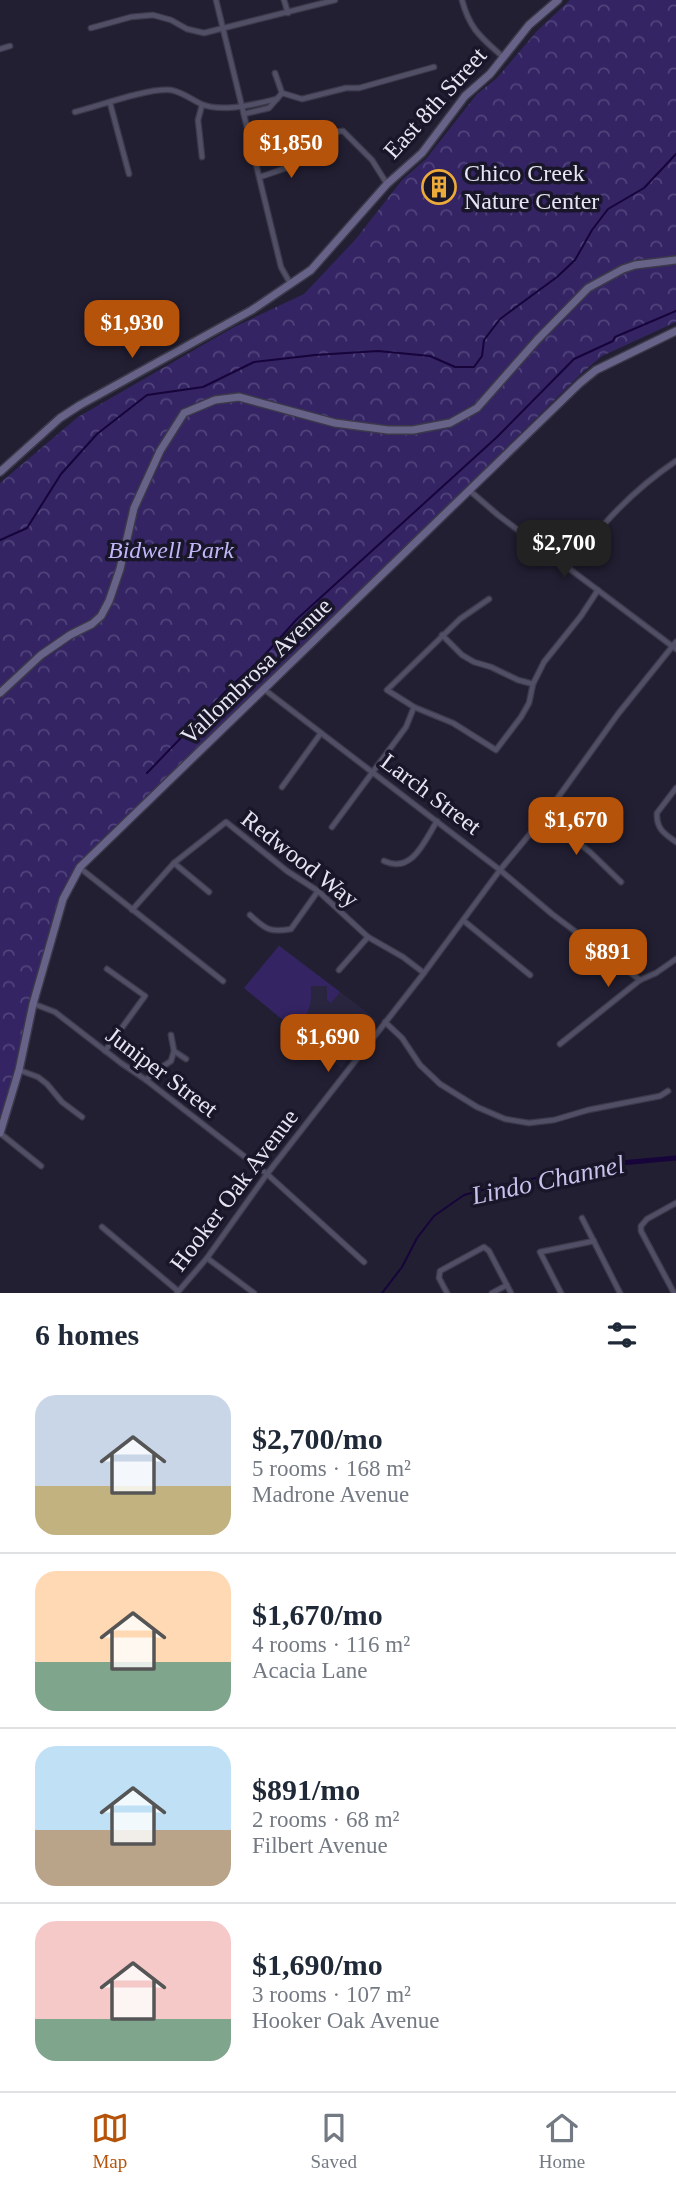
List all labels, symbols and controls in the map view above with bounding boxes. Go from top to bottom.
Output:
street label: East 8th Street [379,42,492,164]
pin: $1,850 [234,120,348,180]
text: $1,850 [259,130,323,155]
place label: Chico Creek Nature Center [464,160,599,214]
building icon: Chico Creek Nature Center [420,168,458,206]
pin: $1,930 [75,300,189,360]
text: $1,930 [100,310,164,335]
pin: $2,700 [507,520,621,580]
text: $2,700 [532,530,596,555]
park label: Bidwell Park [108,537,234,563]
street label: Vallombrosa Avenue [175,593,337,749]
street label: Larch Street [376,748,486,840]
pin: $1,670 [519,798,633,857]
street label: Redwood Way [236,805,364,913]
text: $1,670 [544,807,608,832]
pin: $891 [567,930,649,989]
text: $891 [585,939,631,964]
pin: $1,690 [271,1014,385,1074]
street label: Juniper Street [101,1022,223,1122]
text: $1,690 [296,1024,360,1049]
street label: Hooker Oak Avenue [165,1104,303,1276]
water label: Lindo Channel [468,1150,627,1211]
icon: filters [603,1316,641,1354]
text: 6 homes [35,1318,139,1351]
text: $2,700/mo [252,1422,383,1455]
icon: home [91,1423,175,1507]
text: 5 rooms · 168 m² [252,1456,411,1481]
text: Madrone Avenue [252,1482,409,1507]
text: $1,670/mo [252,1598,383,1631]
icon: home [91,1599,175,1683]
text: 4 rooms · 116 m² [252,1632,410,1657]
text: Acacia Lane [252,1658,368,1683]
text: $891/mo [252,1773,360,1806]
icon: home [91,1774,175,1858]
text: 2 rooms · 68 m² [252,1807,399,1832]
text: Filbert Avenue [252,1833,388,1858]
text: $1,690/mo [252,1948,383,1981]
icon: home [91,1949,175,2033]
text: 3 rooms · 107 m² [252,1982,411,2007]
text: Hooker Oak Avenue [252,2008,439,2033]
tab: Map [91,2109,129,2173]
tab: Saved [311,2109,357,2173]
tab: Home [539,2109,585,2173]

